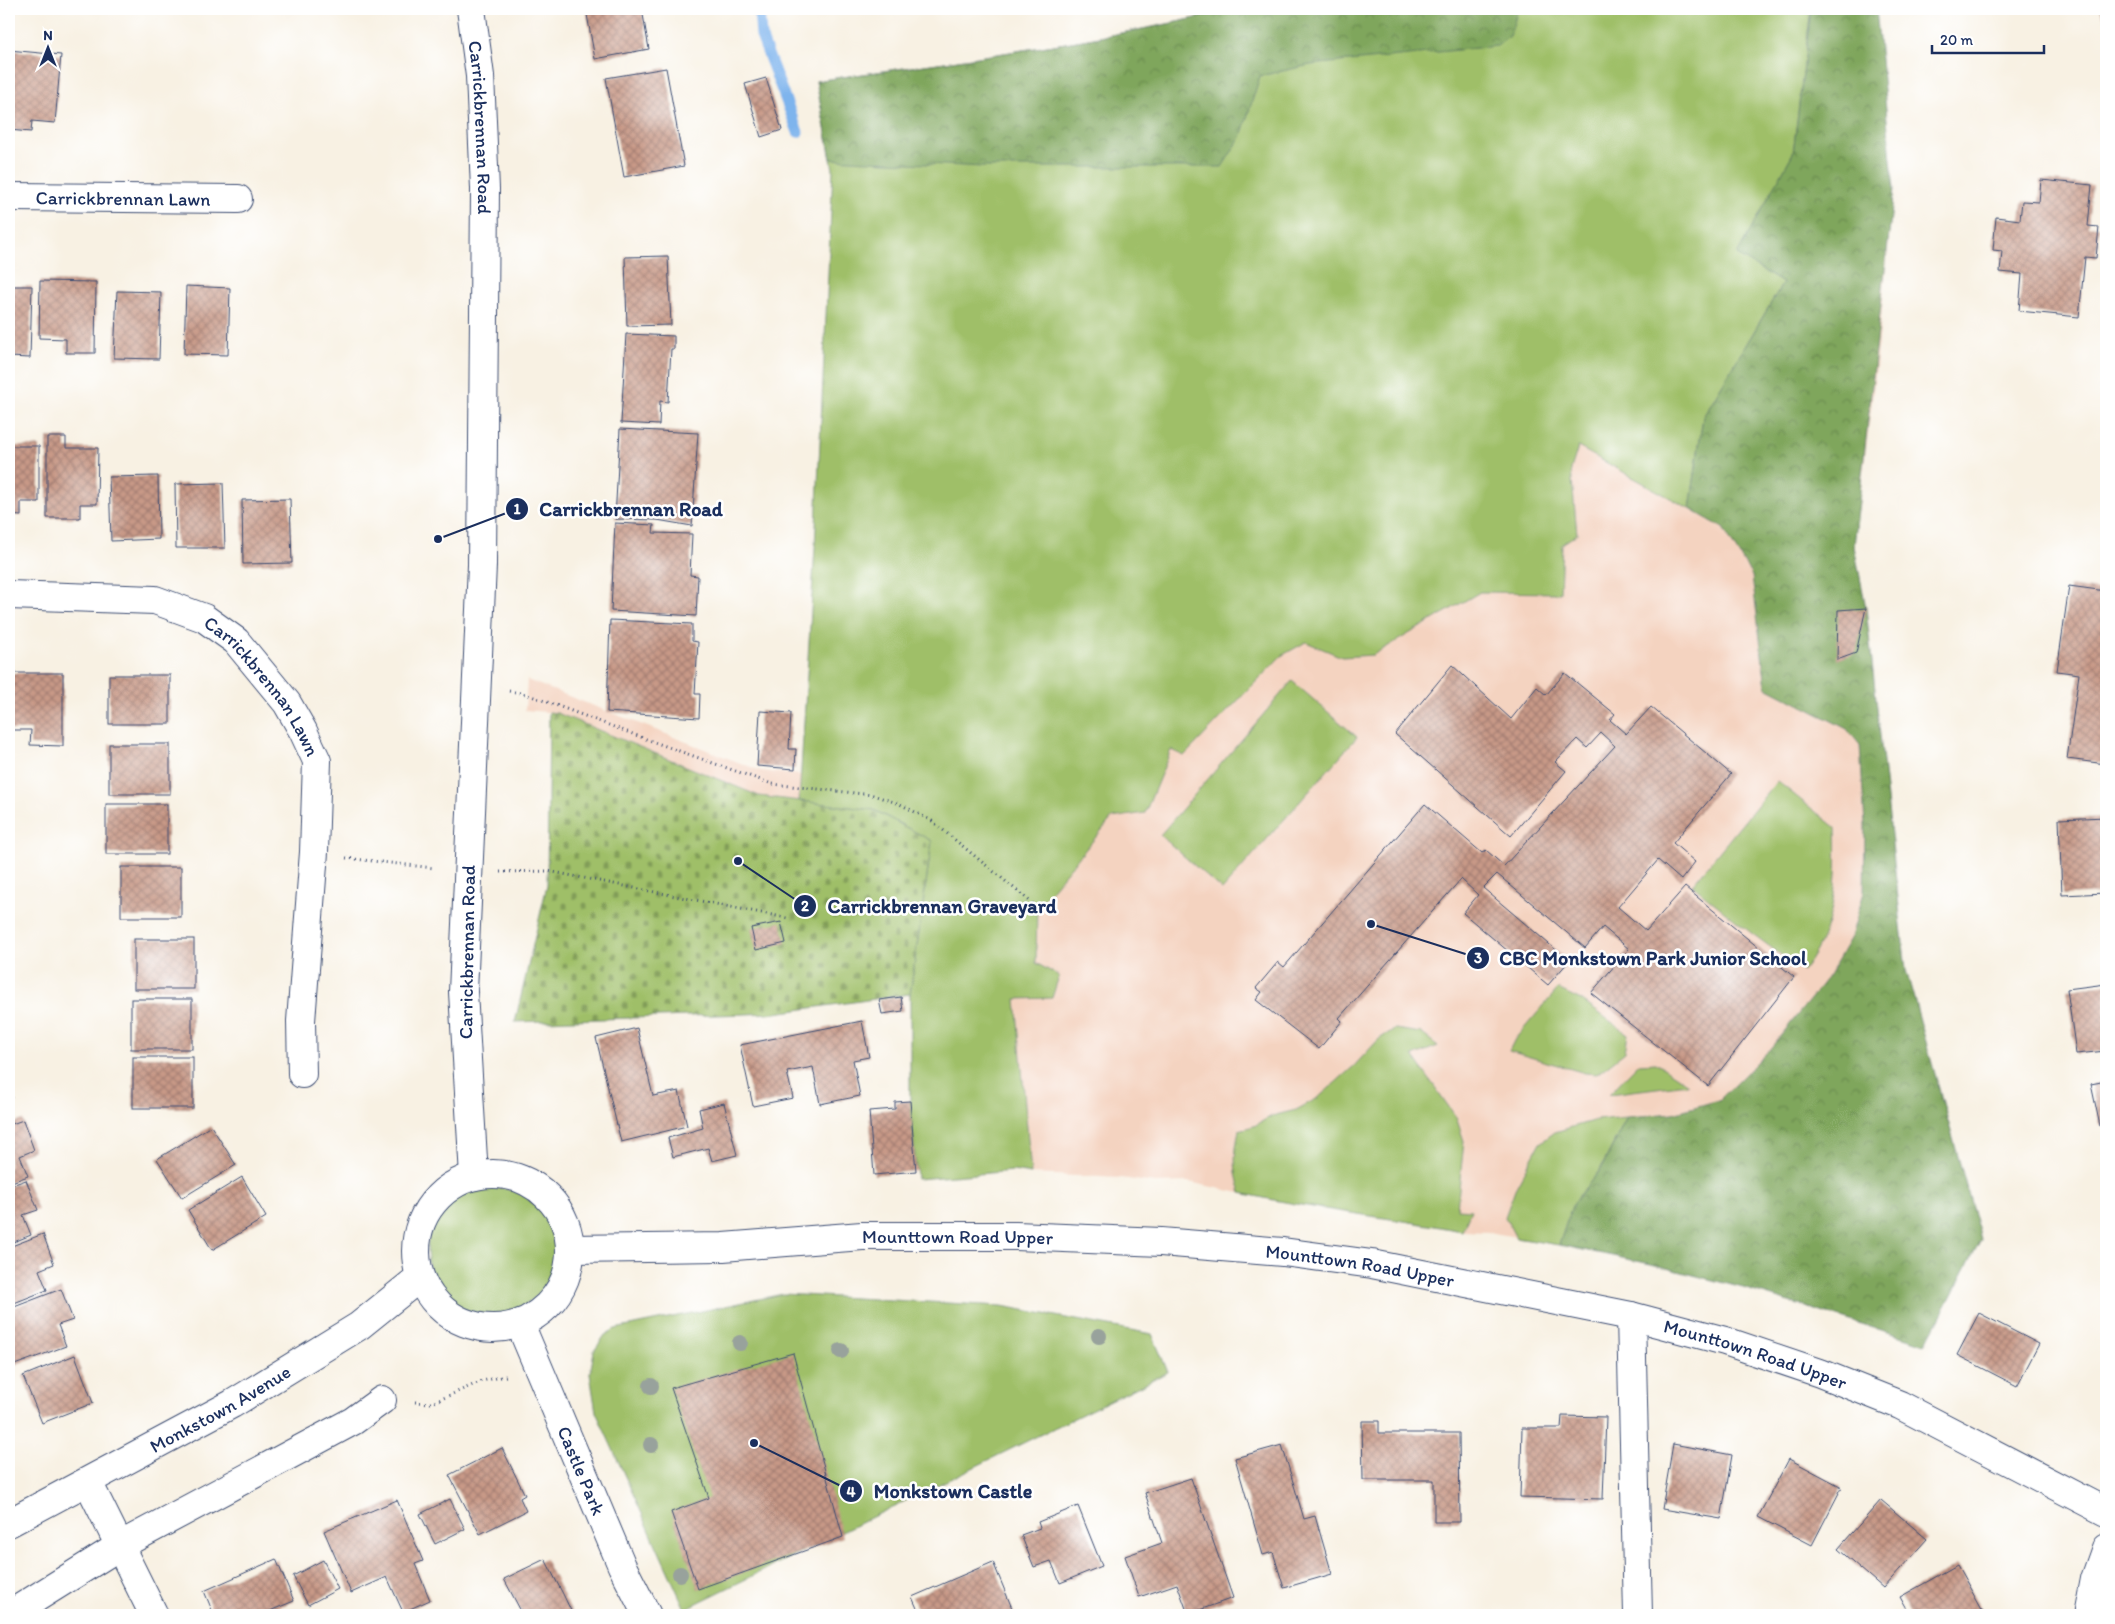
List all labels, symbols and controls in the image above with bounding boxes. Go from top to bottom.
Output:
north arrow [22,22,72,72]
scale bar [1932,22,2045,54]
text: N [43,27,53,44]
text: 20 m [1940,31,1974,49]
street label: Carrickbrennan Road [464,39,497,215]
street label: Carrickbrennan Lawn [35,186,211,210]
callout: Carrickbrennan Road [504,491,732,526]
text: Carrickbrennan Road [539,497,724,521]
text: 1 [514,500,521,518]
street label: Carrickbrennan Lawn [200,611,325,760]
street label: Carrickbrennan Road [454,864,480,1039]
callout: Carrickbrennan Graveyard [792,888,1066,923]
text: Carrickbrennan Graveyard [828,894,1057,919]
text: 2 [801,897,809,915]
callout: CBC Monkstown Park Junior School [1465,940,1817,975]
text: CBC Monkstown Park Junior School [1499,946,1807,970]
text: 3 [1474,949,1482,967]
street label: Mounttown Road Upper [862,1225,1054,1249]
street label: Mounttown Road Upper [1265,1239,1457,1292]
street label: Mounttown Road Upper [1661,1314,1851,1394]
street label: Monkstown Avenue [146,1360,294,1457]
street label: Castle Park [553,1423,611,1519]
callout: Monkstown Castle [839,1474,1042,1509]
text: Monkstown Castle [874,1479,1033,1503]
text: 4 [846,1483,856,1501]

